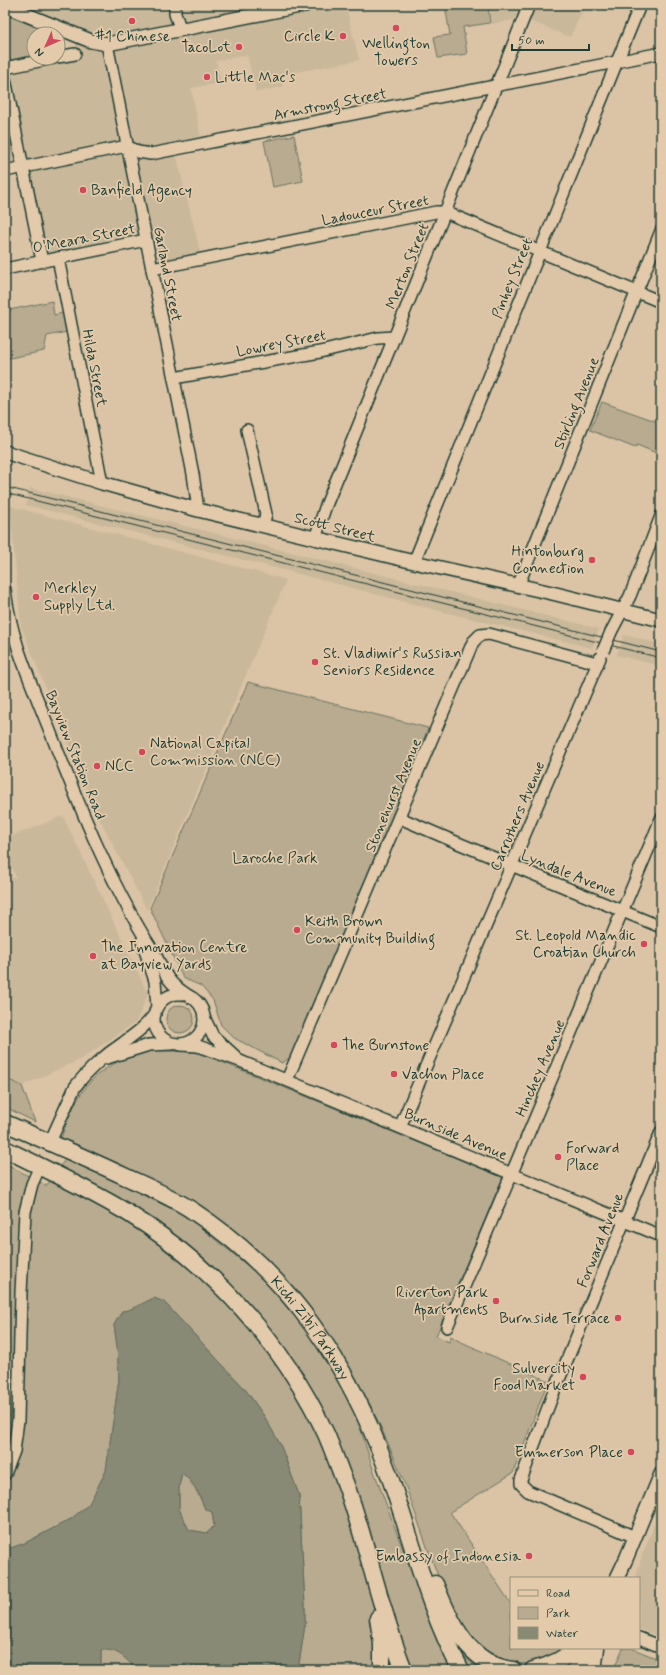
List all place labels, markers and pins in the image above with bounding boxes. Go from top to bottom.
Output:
marker: #1 Chinese [127,16,137,26]
marker: Wellington Towers [391,23,401,33]
place label: #1 Chinese [94,27,170,47]
place label: Circle K [284,27,335,47]
marker: Circle K [338,31,348,41]
place label: Wellington Towers [362,34,430,71]
place label: TacoLot [181,38,231,58]
marker: TacoLot [234,42,244,52]
place label: Little Mac's [215,68,296,88]
marker: Little Mac's [202,72,212,82]
place label: Banfield Agency [91,181,192,202]
marker: Banfield Agency [78,185,88,195]
place label: Hintonburg Connection [511,542,584,579]
marker: Hintonburg Connection [587,555,597,565]
place label: Merkley Supply Ltd. [44,579,115,616]
marker: Merkley Supply Ltd. [31,592,41,602]
place label: St. Vladimir's Russian Seniors Residence [323,644,462,681]
marker: St. Vladimir's Russian Seniors Residence [310,657,320,667]
place label: National Capital Commission (NCC) [150,734,281,771]
marker: National Capital Commission (NCC) [137,747,147,757]
place label: NCC [105,757,134,777]
marker: NCC [92,761,102,771]
place label: Keith Brown Community Building [305,912,435,950]
marker: Keith Brown Community Building [292,925,302,935]
place label: St. Leopold Mandic Croatian Church [515,926,636,963]
place label: The Innovation Centre at Bayview Yards [101,938,247,975]
marker: St. Leopold Mandic Croatian Church [639,939,649,949]
marker: The Innovation Centre at Bayview Yards [88,951,98,961]
place label: The Burnstone [342,1036,430,1056]
marker: The Burnstone [329,1040,339,1050]
place label: Vachon Place [402,1065,485,1085]
marker: Vachon Place [389,1069,399,1079]
place label: Forward Place [566,1139,619,1176]
marker: Forward Place [553,1152,563,1162]
place label: Riverton Park Apartments [396,1283,489,1321]
marker: Riverton Park Apartments [491,1296,501,1306]
place label: Burnside Terrace [499,1309,610,1329]
marker: Burnside Terrace [613,1313,623,1323]
place label: Sulvercity Food Market [493,1359,575,1396]
marker: Sulvercity Food Market [578,1372,588,1382]
place label: Emmerson Place [515,1443,623,1463]
marker: Emmerson Place [626,1447,636,1457]
place label: Embassy of Indonesia [375,1547,522,1567]
marker: Embassy of Indonesia [524,1551,534,1561]

